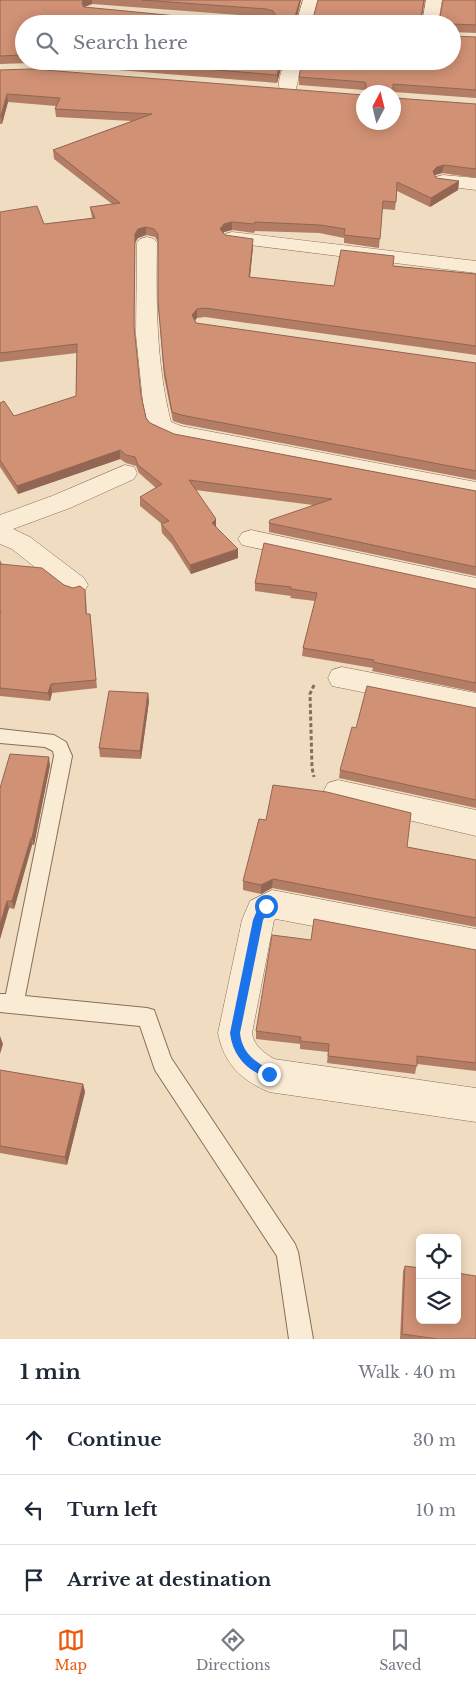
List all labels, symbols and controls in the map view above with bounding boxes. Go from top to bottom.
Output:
search box [15,15,461,70]
icon: search [33,29,61,57]
text: Search here [73,31,188,54]
north arrow [356,85,401,130]
route start [255,895,278,918]
route end [258,1063,281,1086]
map controls [416,1234,461,1324]
button: locate [416,1234,461,1279]
button: layers [416,1279,461,1324]
text: 1 min [20,1359,81,1385]
text: Walk · 40 m [359,1362,456,1382]
icon: ahead [20,1426,48,1454]
text: Continue [67,1428,162,1451]
text: 30 m [413,1430,456,1450]
icon: left [20,1496,48,1524]
text: Turn left [67,1498,158,1521]
text: 10 m [416,1500,456,1520]
icon: arrive [20,1566,48,1594]
text: Arrive at destination [67,1568,271,1591]
tab: Map [54,1626,87,1674]
tab: Directions [196,1626,270,1674]
tab: Saved [379,1626,422,1674]

